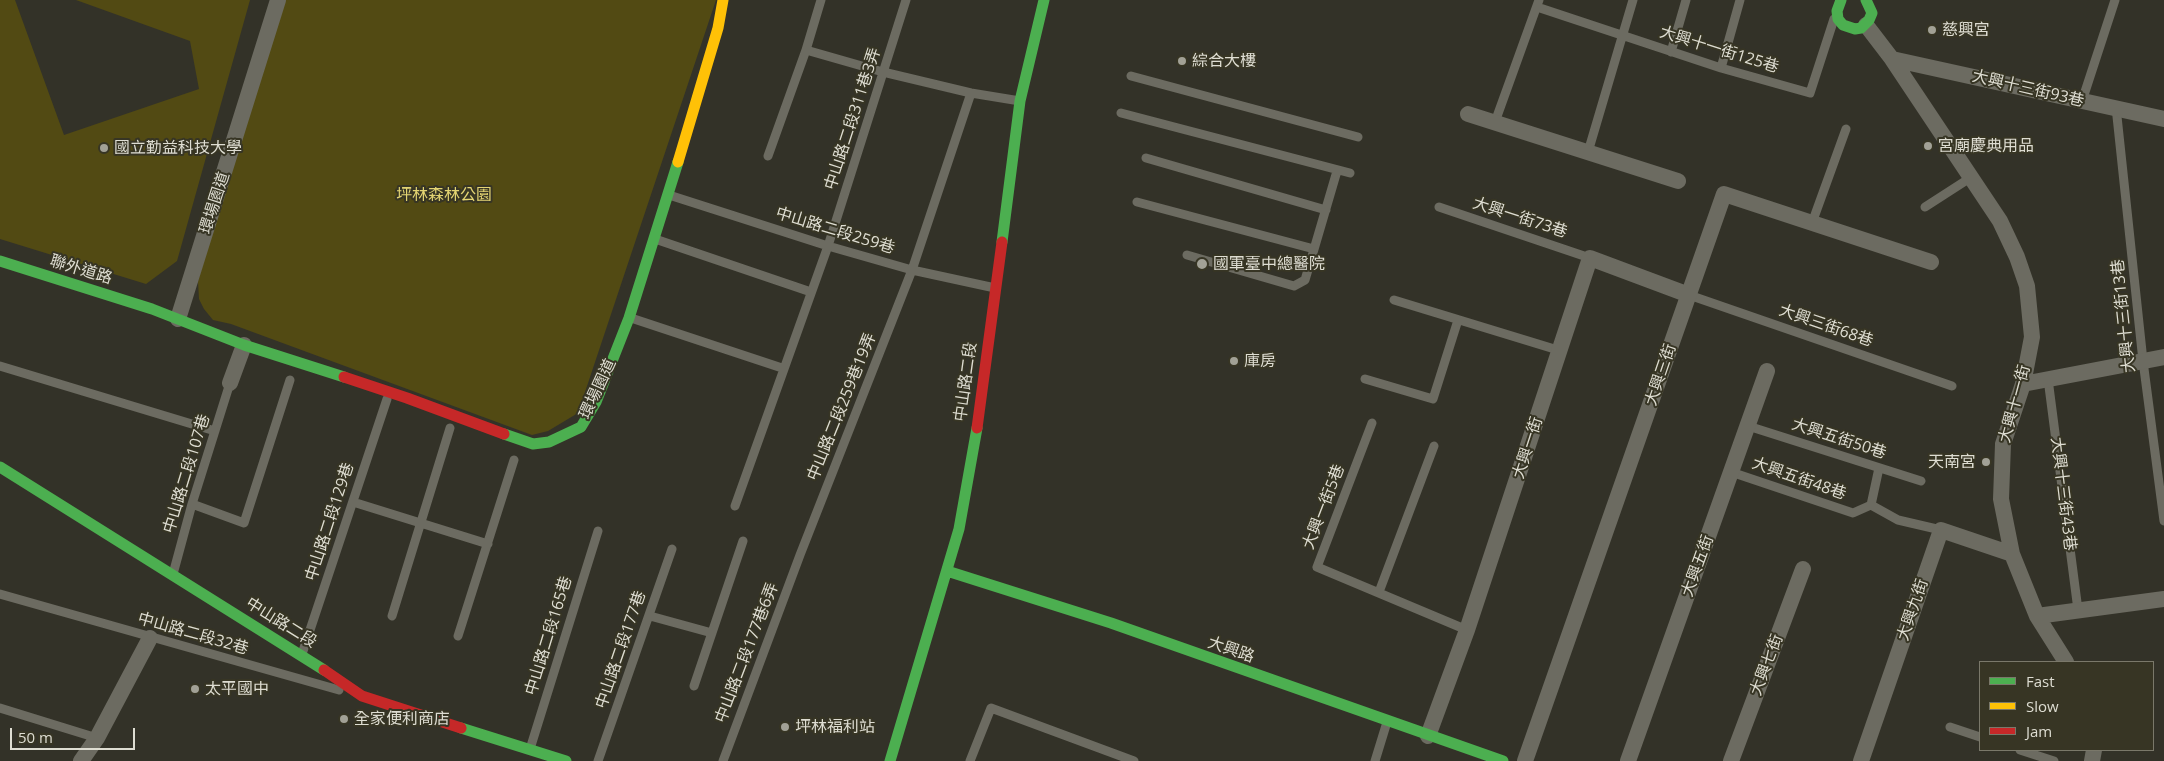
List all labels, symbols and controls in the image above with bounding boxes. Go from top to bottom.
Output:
place label: 慈興宮 [1942,20,1990,40]
street label: 大興十一街125巷 [1657,23,1781,77]
marker: 慈興宮 [1926,24,1938,36]
street label: 中山路二段311巷3弄 [821,45,885,193]
place label: 綜合大樓 [1192,51,1256,71]
marker: 綜合大樓 [1176,55,1188,67]
street label: 大興十三街93巷 [1970,67,2086,111]
place label: 宮廟慶典用品 [1938,136,2034,156]
place label: 國立勤益科技大學 [114,138,242,158]
marker: 宮廟慶典用品 [1922,140,1934,152]
marker: 國立勤益科技大學 [98,142,110,154]
street label: 環場園道 [196,170,234,236]
park label: 坪林森林公園 [396,185,492,205]
street label: 大興一街73巷 [1470,194,1570,242]
street label: 中山路二段259巷 [773,204,897,258]
street label: 聯外道路 [48,251,114,289]
place label: 國軍臺中總醫院 [1213,254,1325,274]
marker: 國軍臺中總醫院 [1195,257,1209,271]
street label: 大興十三街13巷 [2108,258,2140,374]
street label: 大興三街68巷 [1776,301,1876,351]
street label: 中山路二段259巷19弄 [804,330,880,484]
street label: 中山路二段 [951,341,981,423]
street label: 大興三街 [1642,342,1680,408]
place label: 庫房 [1244,351,1276,371]
marker: 庫房 [1228,355,1240,367]
street label: 環場園道 [576,356,620,422]
street label: 大興十一街 [1995,363,2035,445]
street label: 中山路二段107巷 [160,412,214,536]
street label: 大興一街 [1509,415,1547,481]
street label: 大興五街50巷 [1789,415,1889,463]
street label: 大興十三街43巷 [2047,436,2079,552]
place label: 天南宮 [1928,452,1976,472]
street label: 大興五街48巷 [1749,454,1849,504]
marker: 天南宮 [1980,456,1992,468]
street label: 中山路二段129巷 [302,460,358,584]
street label: 大興一街5巷 [1299,462,1349,552]
street label: 大興五街 [1678,533,1718,599]
street label: 中山路二段165巷 [522,574,576,698]
street label: 大興九街 [1894,577,1932,643]
street label: 中山路二段177巷6弄 [711,580,783,726]
street label: 中山路二段177巷 [592,589,650,711]
street label: 中山路二段 [242,594,320,652]
street label: 中山路二段32巷 [135,609,251,659]
street label: 大興七街 [1747,632,1787,698]
street label: 大興路 [1205,633,1257,667]
legend [1979,661,2154,751]
text: Fast [2026,671,2055,691]
place label: 太平國中 [205,679,269,699]
marker: 太平國中 [189,683,201,695]
text: Slow [2026,696,2059,716]
place label: 全家便利商店 [354,709,450,729]
marker: 全家便利商店 [338,713,350,725]
place label: 坪林福利站 [795,717,875,737]
scale bar [12,718,138,750]
marker: 坪林福利站 [779,721,791,733]
text: Jam [2026,721,2052,741]
text: 50 m [18,727,53,747]

